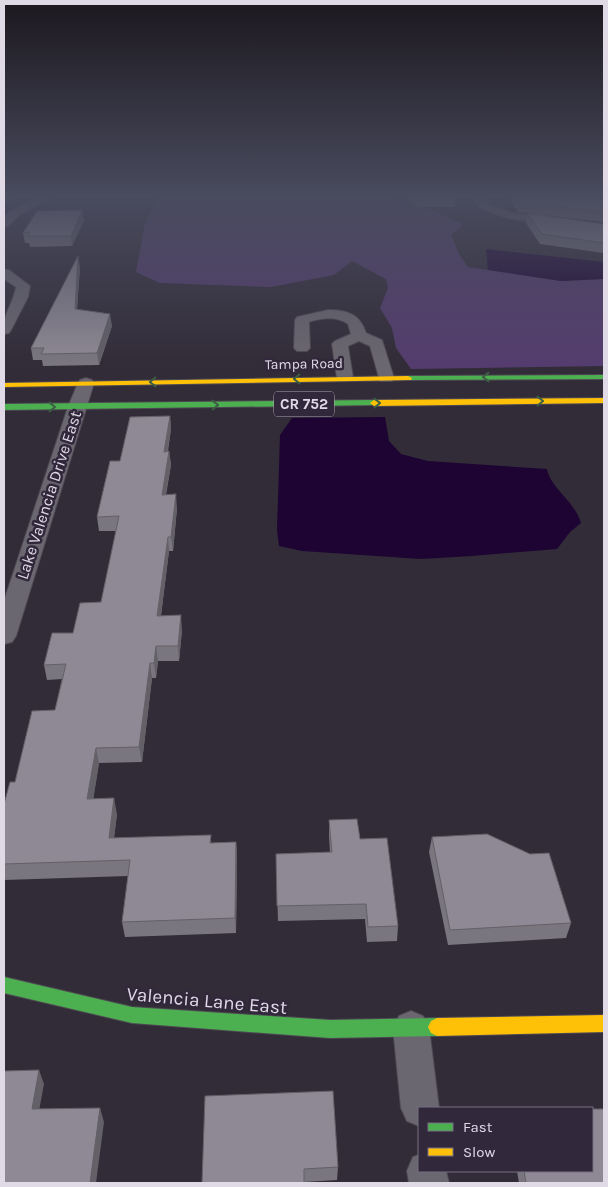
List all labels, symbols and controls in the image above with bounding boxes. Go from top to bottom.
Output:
street label: Tampa Road [265,355,343,373]
one-way arrow [481,372,489,383]
one-way arrow [292,374,300,385]
one-way arrow [149,377,156,387]
road number: CR 752 [274,392,334,416]
one-way arrow [536,396,544,406]
one-way arrow [374,397,382,408]
one-way arrow [212,400,219,410]
one-way arrow [49,402,57,412]
street label: Lake Valencia Drive East [13,408,85,582]
street label: Valencia Lane East [126,983,288,1019]
legend [418,1107,593,1172]
text: Fast [463,1118,493,1136]
text: Slow [463,1143,495,1161]

